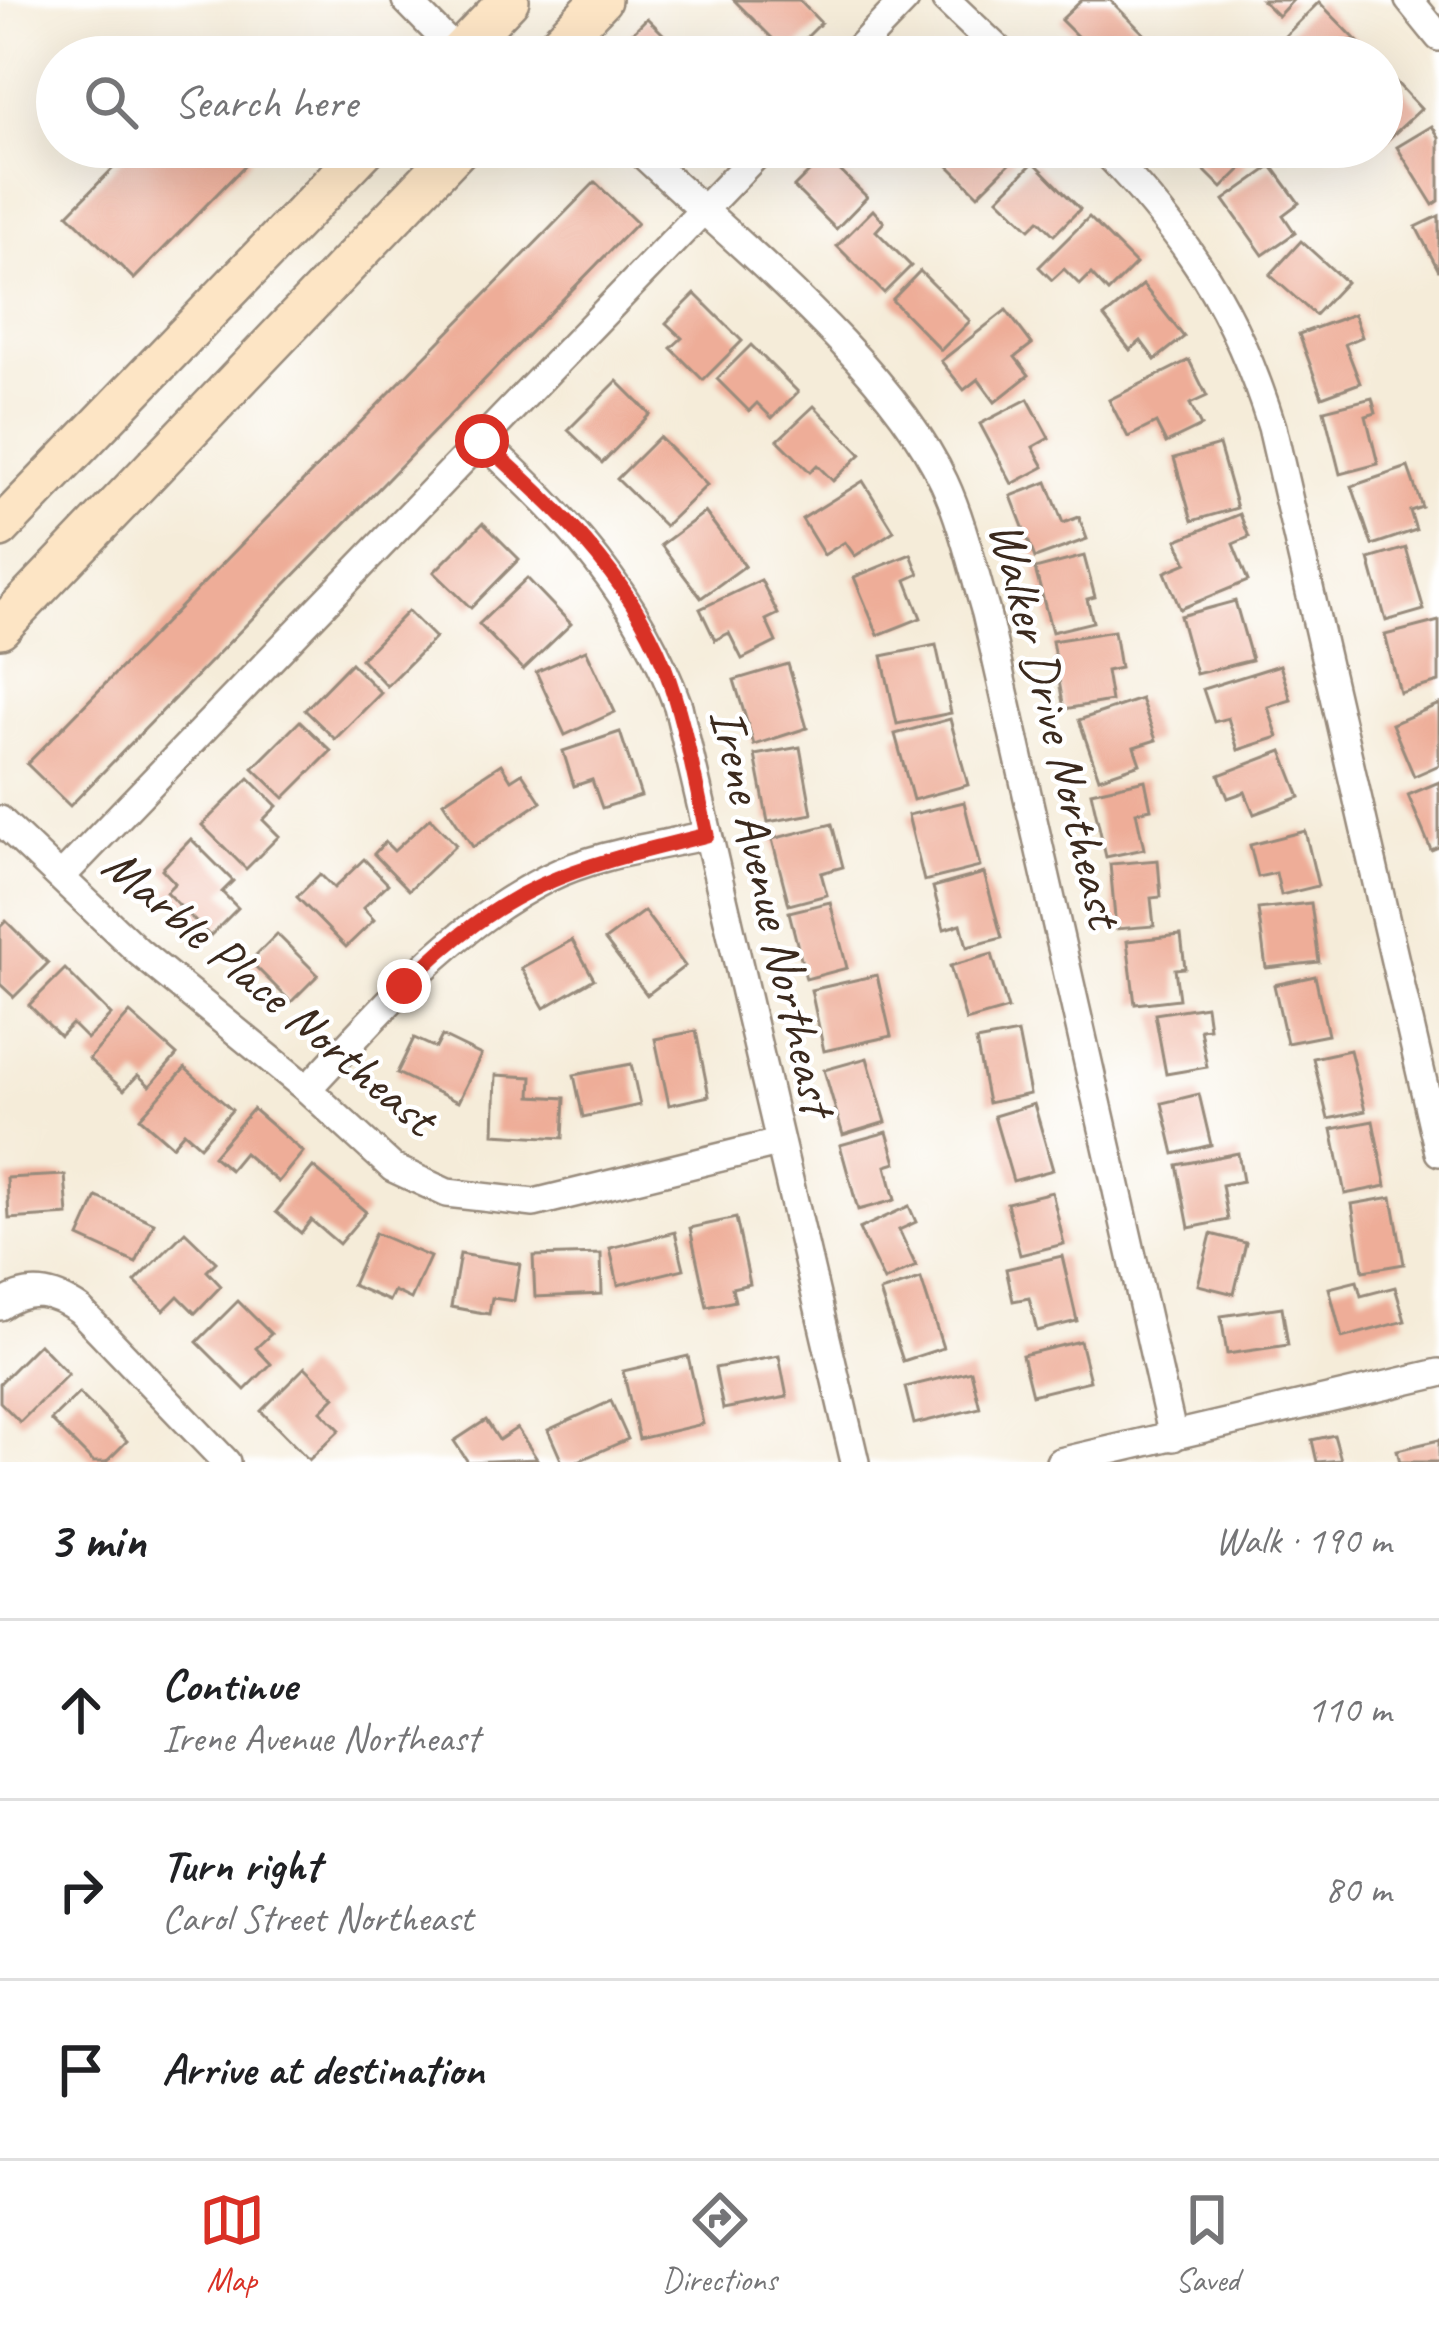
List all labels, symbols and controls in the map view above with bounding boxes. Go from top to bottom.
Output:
search box [36,36,1403,168]
icon: search [78,69,144,135]
text: Search here [174,74,357,131]
route start [455,414,509,468]
street label: Walker Drive Northeast [975,515,1139,938]
street label: Irene Avenue Northeast [695,702,852,1126]
street label: Marble Place Northeast [90,833,454,1153]
route end [377,959,431,1013]
text: 3 min [48,1508,146,1572]
text: Walk · 190 m [1215,1516,1391,1565]
text: Continue [162,1657,296,1714]
icon: ahead [48,1677,114,1743]
text: 110 m [1307,1685,1391,1734]
text: Irene Avenue Northeast [162,1714,479,1763]
text: Turn right [162,1837,320,1894]
icon: right [48,1857,114,1923]
text: 80 m [1325,1865,1391,1914]
text: Carol Street Northeast [162,1894,473,1943]
icon: arrive [48,2037,114,2103]
text: Arrive at destination [162,2041,484,2098]
tab: Map [199,2187,265,2301]
tab: Directions [662,2187,777,2301]
tab: Saved [1174,2187,1240,2301]

